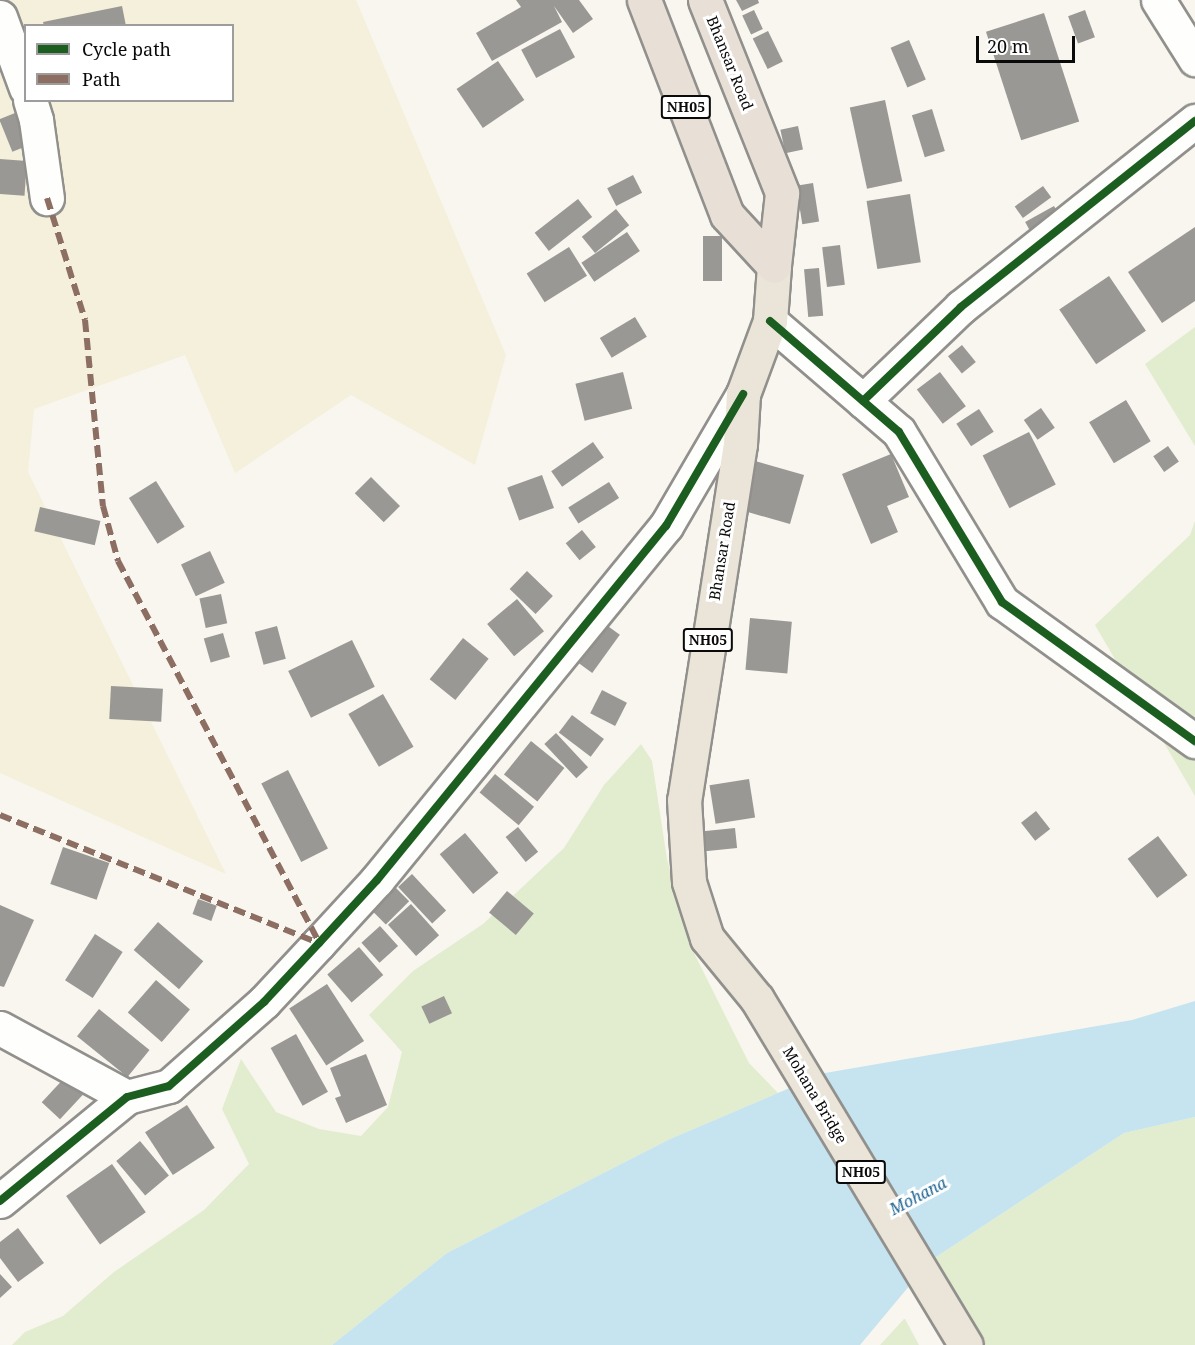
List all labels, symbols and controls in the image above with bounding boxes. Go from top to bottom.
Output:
street label: Bhansar Road [703,13,757,113]
legend [24,24,234,102]
scale bar [979,24,1078,62]
text: 20 m [987,34,1029,58]
text: Cycle path [82,37,171,61]
text: Path [82,67,121,91]
road number: NH05 [660,96,712,118]
street label: Bhansar Road [705,500,739,602]
road number: NH05 [682,629,734,651]
street label: Mohana Bridge [779,1043,851,1147]
road number: NH05 [836,1161,886,1183]
water label: Mohana [886,1173,950,1219]

